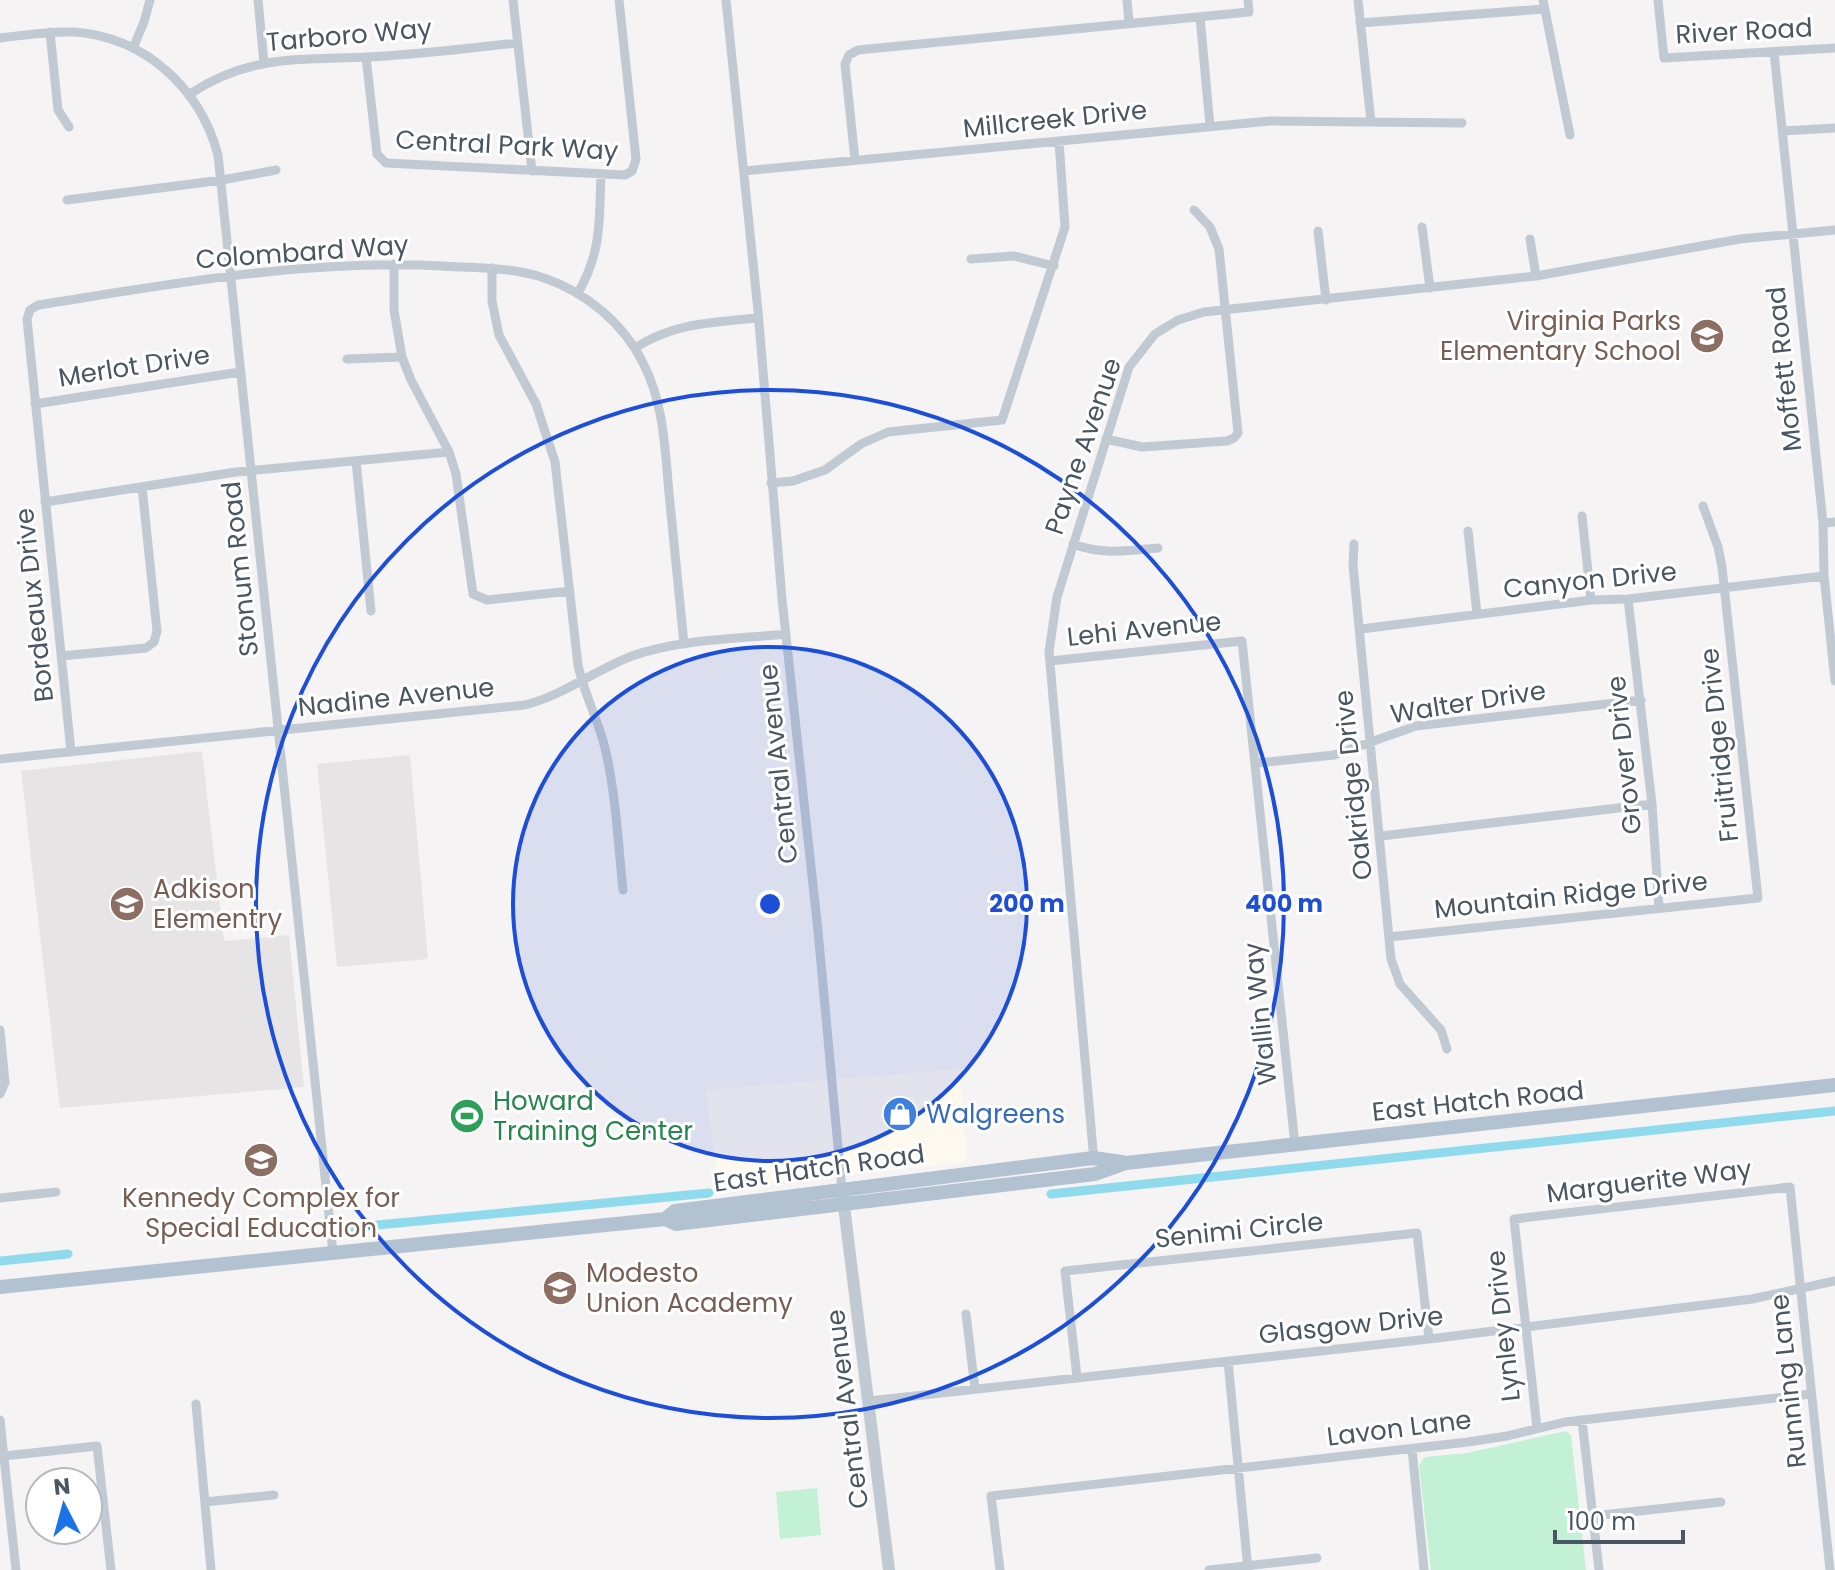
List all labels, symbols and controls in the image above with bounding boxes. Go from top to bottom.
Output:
street label: River Road [1675,9,1813,53]
street label: Tarboro Way [265,10,434,60]
street label: Millcreek Drive [961,91,1149,147]
street label: Central Park Way [395,121,620,169]
street label: Colombard Way [194,227,410,277]
street label: Moffett Road [1757,285,1811,453]
place label: Virginia Parks Elementary School [1440,303,1681,369]
school or university icon: Virginia Parks Elementary School [1688,317,1726,355]
street label: Merlot Drive [56,336,212,396]
street label: Payne Avenue [1036,353,1130,539]
street label: Stonum Road [213,480,267,658]
street label: Bordeaux Drive [6,506,62,704]
street label: Canyon Drive [1501,553,1679,607]
street label: Lehi Avenue [1065,603,1223,655]
street label: Fruitridge Drive [1691,646,1747,844]
street label: Central Avenue [750,662,806,866]
street label: Nadine Avenue [296,669,496,725]
street label: Walter Drive [1388,672,1548,732]
street label: Grover Drive [1598,674,1650,836]
street label: Oakridge Drive [1325,688,1381,882]
street label: Mountain Ridge Drive [1432,863,1710,927]
place label: Adkison Elementry [153,871,283,937]
school or university icon: Adkison Elementry [108,885,146,923]
text: 200 m [989,887,1065,920]
text: 400 m [1245,887,1323,920]
centre of rings [756,890,784,918]
street label: Wallin Way [1235,940,1285,1087]
street label: East Hatch Road [1370,1072,1586,1130]
place label: Howard Training Center [493,1083,693,1149]
shop icon: Walgreens [881,1095,919,1133]
place label: Walgreens [926,1096,1065,1132]
sports icon: Howard Training Center [448,1097,486,1135]
street label: East Hatch Road [711,1135,927,1201]
school or university icon: Kennedy Complex for Special Education [242,1141,280,1179]
street label: Marguerite Way [1544,1151,1754,1211]
place label: Kennedy Complex for Special Education [122,1180,400,1246]
street label: Senimi Circle [1153,1203,1325,1257]
street label: Lynley Drive [1477,1249,1529,1403]
place label: Modesto Union Academy [586,1255,793,1321]
school or university icon: Modesto Union Academy [541,1269,579,1307]
street label: Running Lane [1761,1292,1815,1470]
street label: Glasgow Drive [1257,1297,1445,1353]
street label: Central Avenue [817,1307,877,1511]
street label: Lavon Lane [1325,1401,1473,1455]
north arrow [24,1466,104,1546]
text: N [52,1470,72,1503]
scale bar [1555,1494,1683,1544]
text: 100 m [1567,1505,1636,1538]

